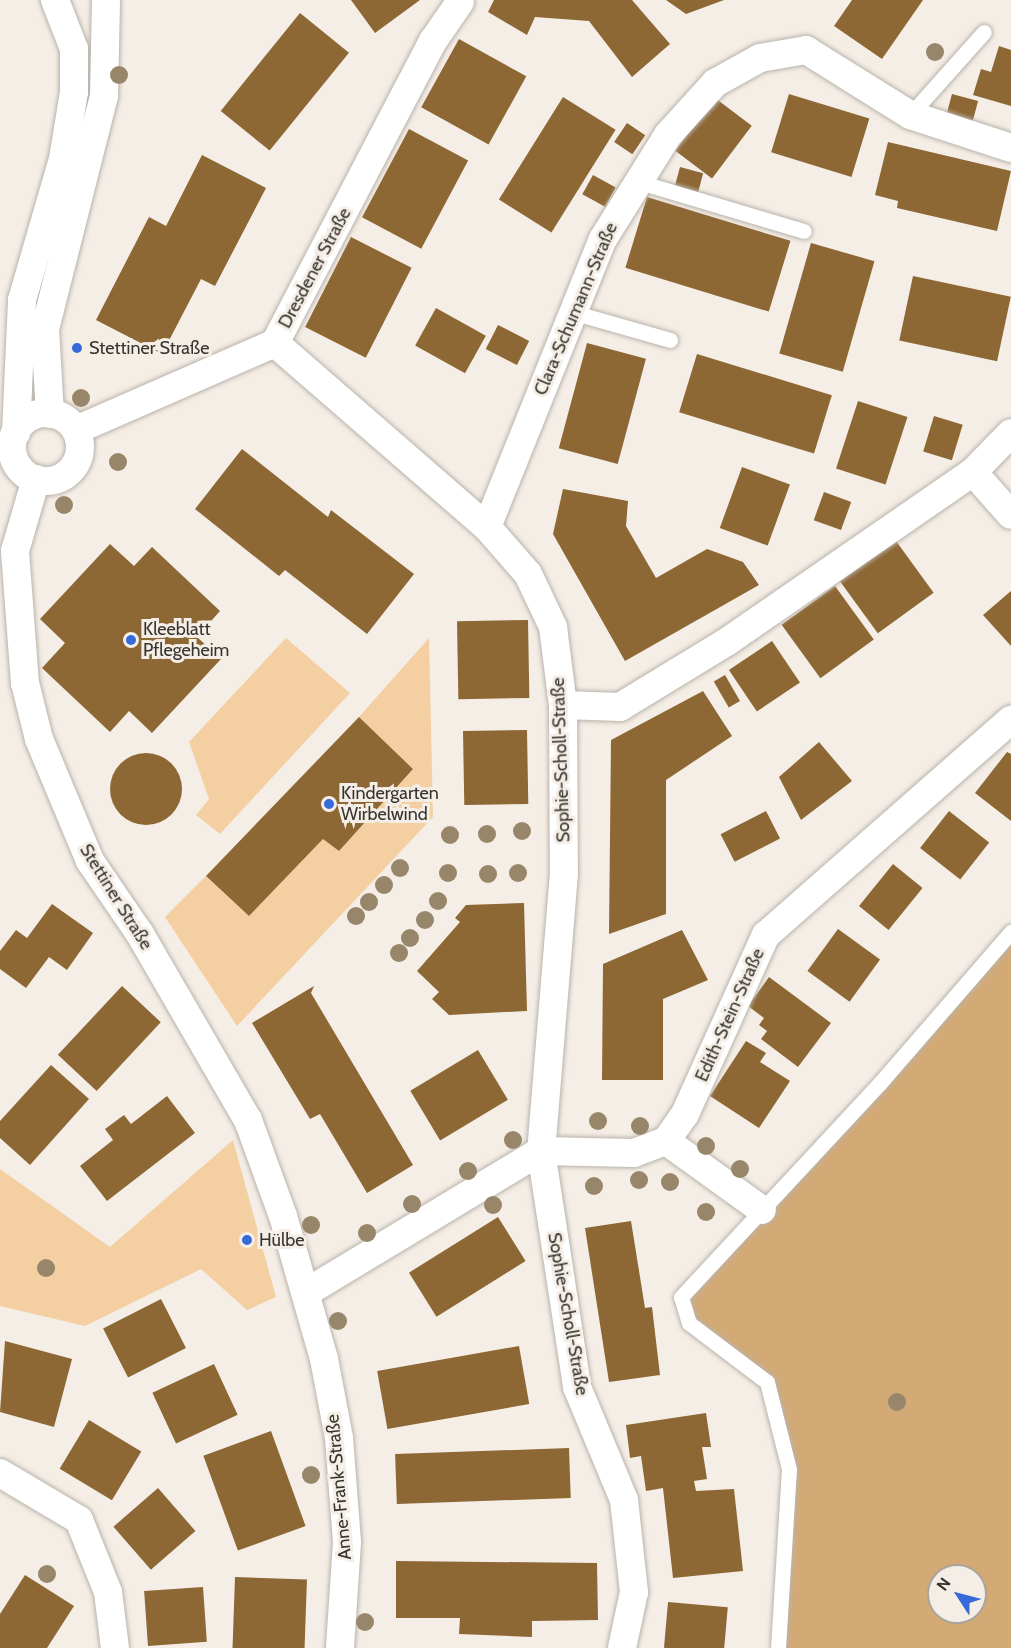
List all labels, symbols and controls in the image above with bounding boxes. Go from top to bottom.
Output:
street label: Dresdener Straße [274,204,356,332]
street label: Clara-Schumann-Straße [530,219,622,399]
place label: Stettiner Straße [89,337,209,359]
marker: Stettiner Straße [70,341,84,355]
place label: Kleeblatt Pflegeheim [143,619,229,662]
marker: Kleeblatt Pflegeheim [124,633,138,647]
street label: Sophie-Scholl-Straße [547,677,575,843]
place label: Kindergarten Wirbelwind [341,783,439,826]
marker: Kindergarten Wirbelwind [322,797,336,811]
street label: Stettiner Straße [75,840,157,954]
street label: Edith-Stein-Straße [691,945,769,1085]
place label: Hülbe [259,1229,304,1251]
street label: Sophie-Scholl-Straße [543,1231,593,1397]
marker: Hülbe [240,1233,254,1247]
street label: Anne-Frank-Straße [322,1413,356,1561]
north arrow [927,1564,987,1624]
text: N [933,1574,955,1594]

